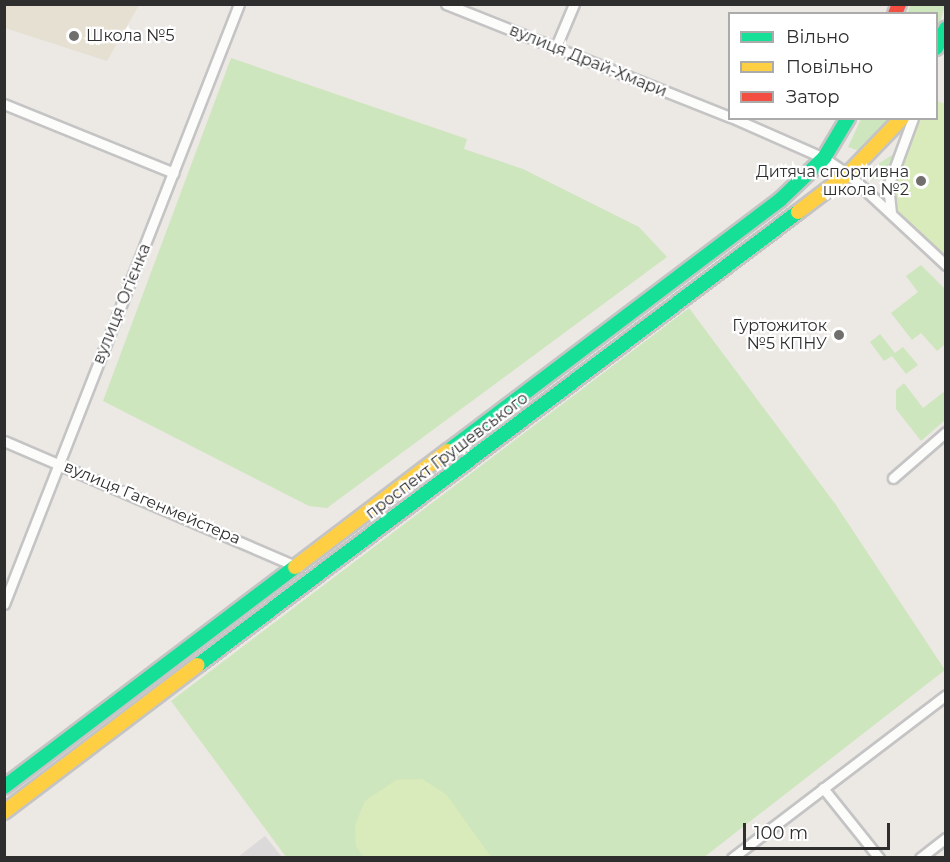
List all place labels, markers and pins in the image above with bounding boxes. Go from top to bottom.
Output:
place label: Школа №5 [86,26,175,46]
marker: Школа №5 [67,29,81,43]
place label: Дитяча спортивна школа №2 [756,162,909,200]
marker: Дитяча спортивна школа №2 [914,174,928,188]
place label: Гуртожиток №5 КПНУ [732,316,827,354]
marker: Гуртожиток №5 КПНУ [832,328,846,342]

